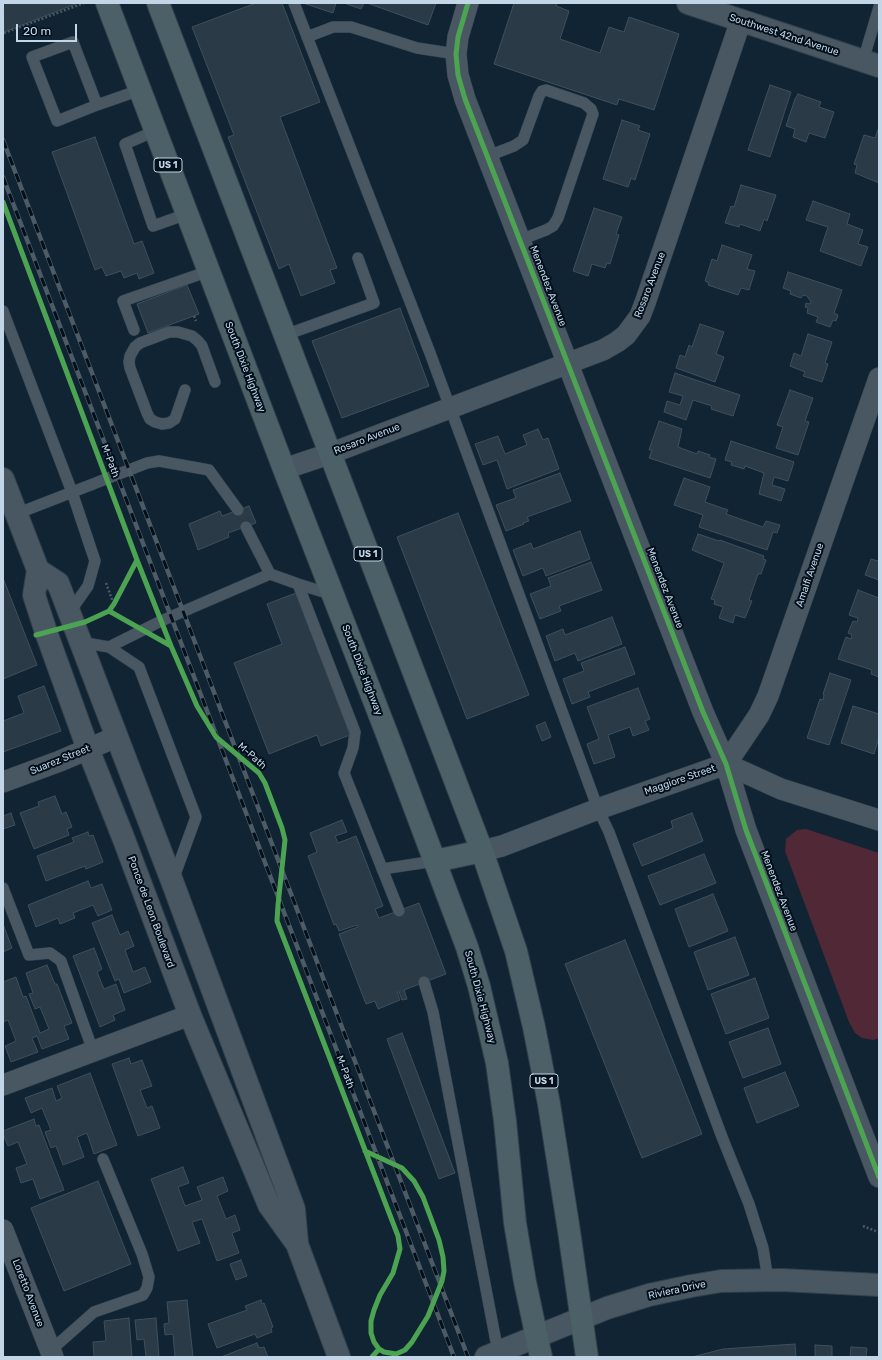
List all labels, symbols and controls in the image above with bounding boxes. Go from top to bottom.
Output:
street label: Southwest 42nd Avenue [728,12,840,58]
scale bar [18,16,79,42]
text: 20 m [23,24,51,38]
road number: US 1 [154,158,182,172]
street label: Menendez Avenue [527,244,569,328]
street label: Rosaro Avenue [632,250,668,320]
street label: South Dixie Highway [222,320,268,414]
street label: Rosaro Avenue [332,421,402,457]
street label: M-Path [98,443,122,479]
street label: Amalfi Avenue [794,542,826,608]
street label: Menendez Avenue [644,546,686,630]
road number: US 1 [354,547,382,561]
street label: South Dixie Highway [339,623,385,717]
street label: M-Path [235,740,269,772]
street label: Suarez Street [28,743,92,777]
street label: Maggiore Street [643,762,717,798]
street label: Menendez Avenue [758,849,800,933]
street label: Ponce de Leon Boulevard [125,855,177,969]
street label: South Dixie Highway [462,949,498,1045]
street label: M-Path [333,1054,357,1090]
road number: US 1 [530,1074,558,1088]
street label: Loretto Avenue [10,1257,46,1329]
street label: Riviera Drive [647,1278,707,1302]

